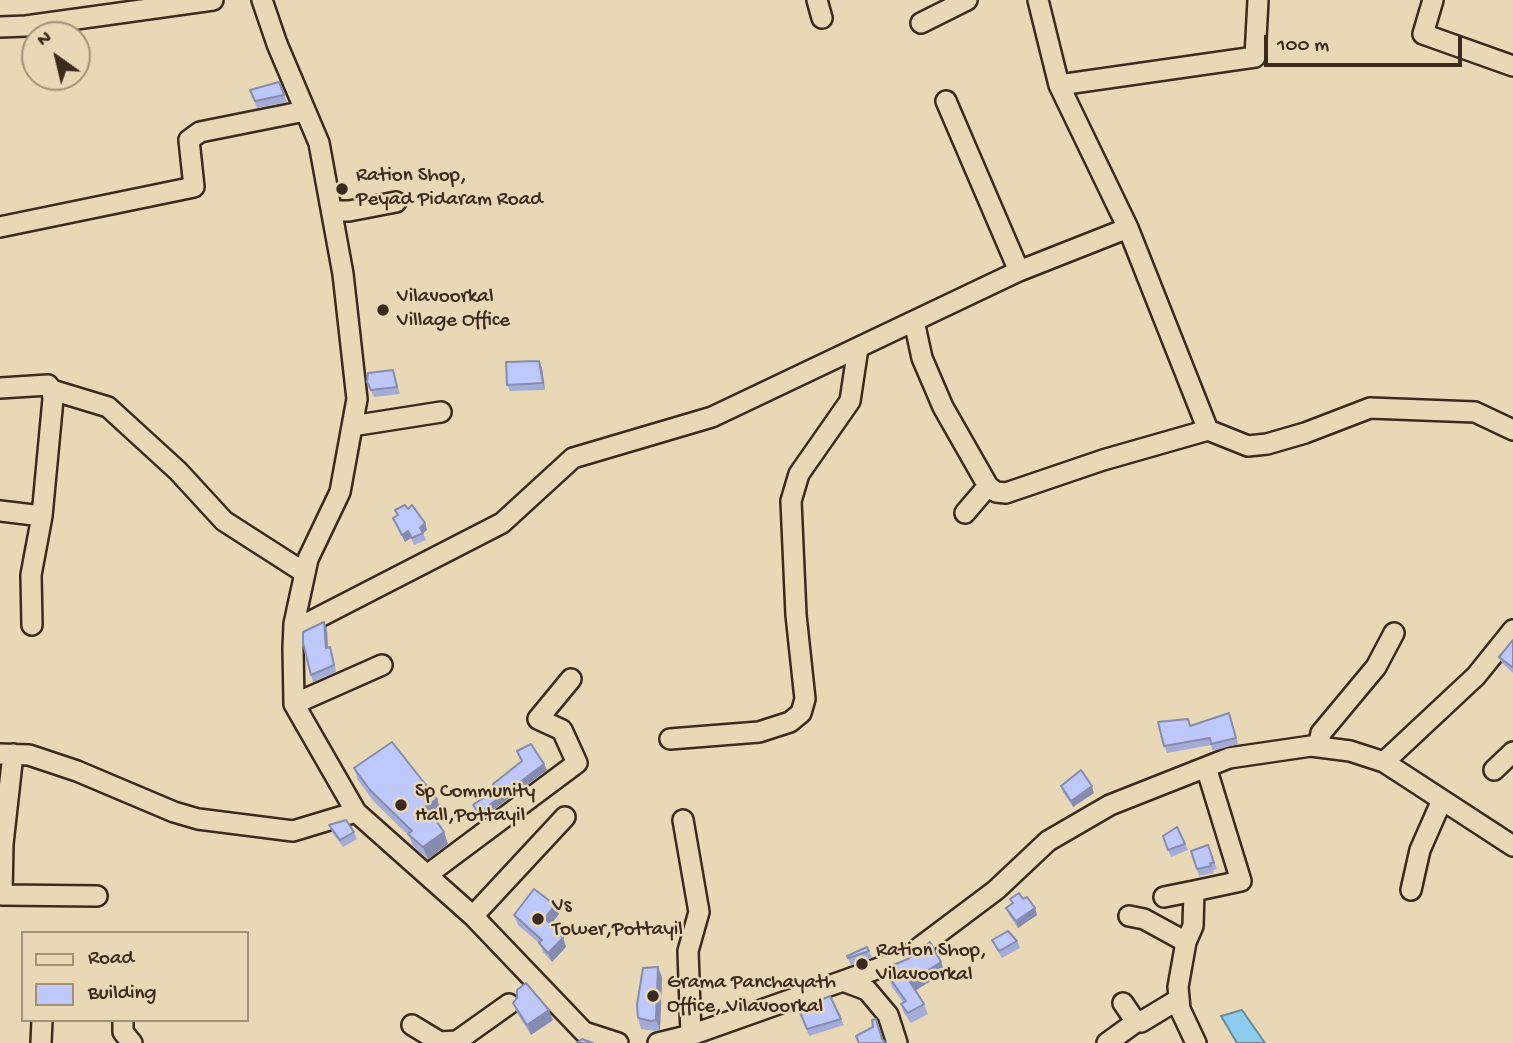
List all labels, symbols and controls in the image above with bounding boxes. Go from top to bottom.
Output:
north arrow [21,21,91,91]
scale bar [1268,21,1466,65]
text: N [34,27,57,53]
text: 100 m [1277,34,1329,59]
place label: Ration Shop, Peyad Pidaram Road [356,164,543,214]
marker: Ration Shop, Peyad Pidaram Road [334,181,350,197]
place label: Vilavoorkal Village Office [397,285,510,335]
marker: Vilavoorkal Village Office [375,302,391,318]
place label: Sp Community Hall,Pottayil [415,780,535,830]
marker: Sp Community Hall,Pottayil [393,797,409,813]
place label: Vs Tower,Pottayil [552,894,683,944]
marker: Vs Tower,Pottayil [530,911,546,927]
legend [21,931,248,1022]
place label: Ration Shop, Vilavoorkal [876,939,986,989]
text: Road [88,947,134,972]
marker: Ration Shop, Vilavoorkal [854,956,870,972]
place label: Grama Panchayath Office, Vilavoorkal [667,971,836,1021]
text: Building [88,982,157,1007]
marker: Grama Panchayath Office, Vilavoorkal [645,988,661,1004]

